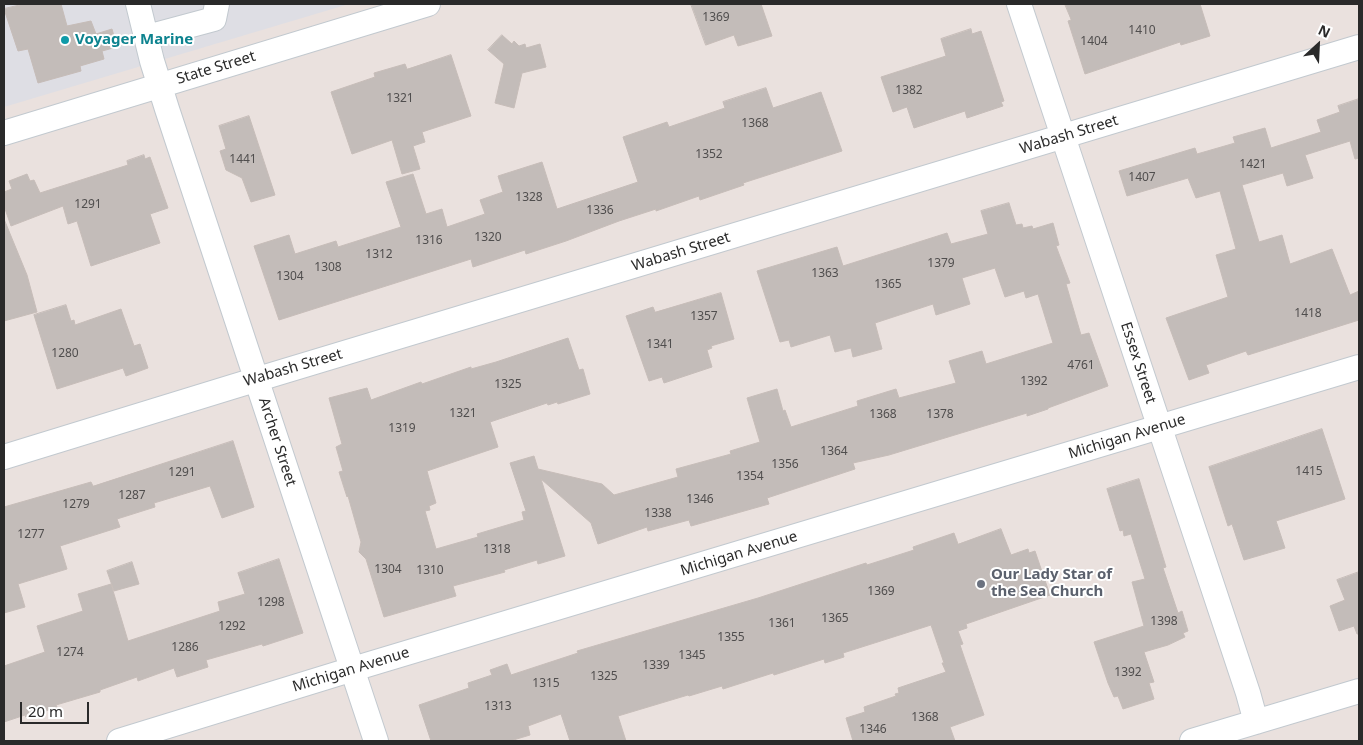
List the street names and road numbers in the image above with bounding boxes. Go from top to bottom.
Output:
street label: State Street [174,47,258,89]
street label: Wabash Street [1018,111,1120,159]
street label: Wabash Street [630,228,732,276]
street label: Essex Street [1116,320,1160,406]
street label: Wabash Street [242,345,344,391]
street label: Archer Street [254,395,300,489]
street label: Michigan Avenue [1066,411,1188,463]
street label: Michigan Avenue [678,528,800,580]
street label: Michigan Avenue [290,644,412,696]

